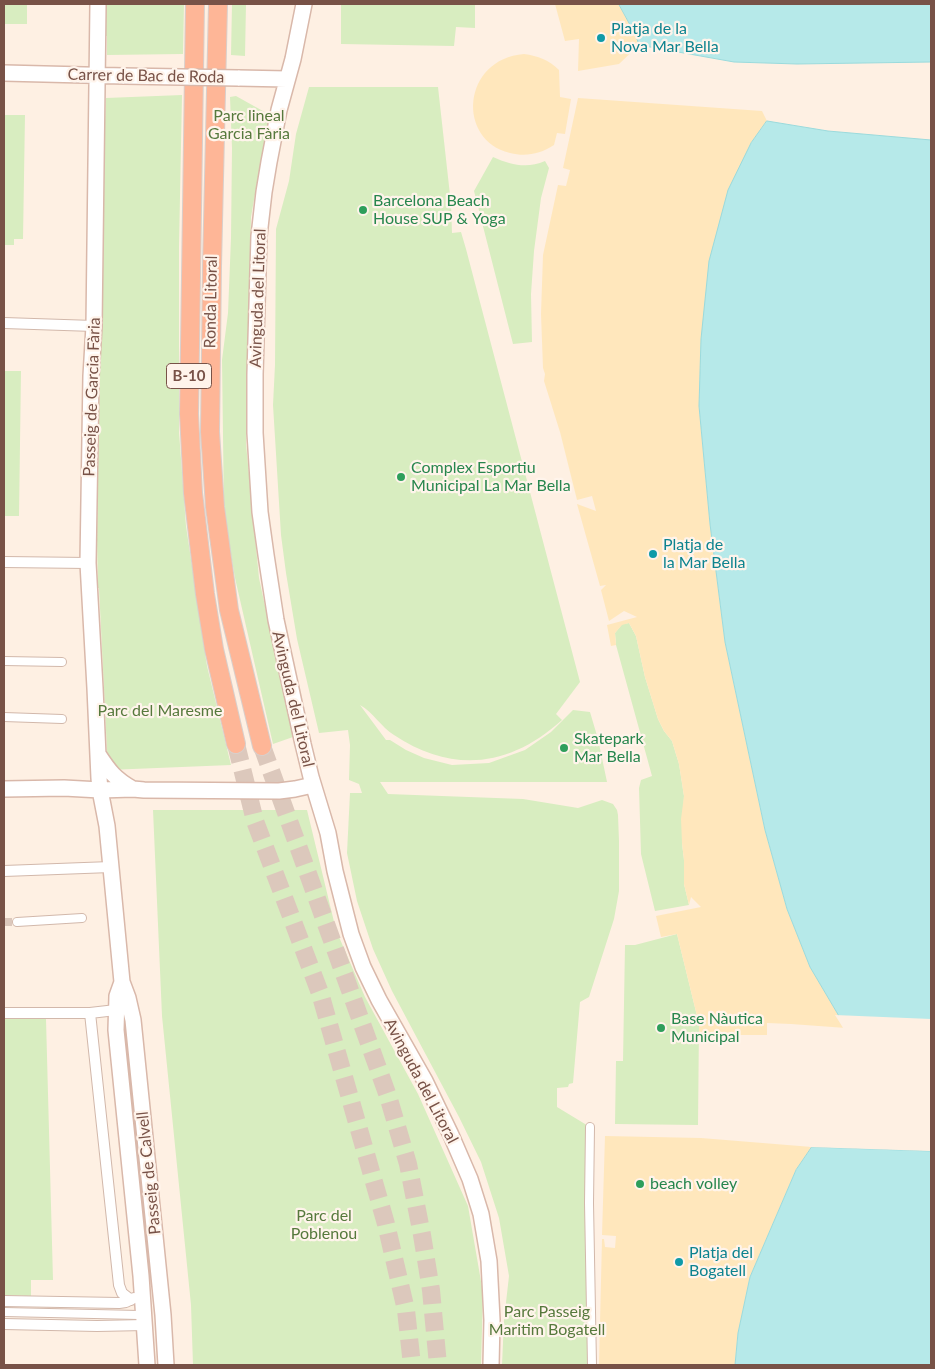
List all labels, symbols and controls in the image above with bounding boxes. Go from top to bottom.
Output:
place label: Platja de la Nova Mar Bella [611,19,719,57]
marker: Platja de la Nova Mar Bella [595,32,607,44]
street label: Carrer de Bac de Roda [67,65,225,87]
park label: Parc lineal Garcia Fària [208,106,290,144]
place label: Barcelona Beach House SUP & Yoga [373,191,506,229]
marker: Barcelona Beach House SUP & Yoga [357,204,369,216]
street label: Avinguda del Litoral [246,228,270,368]
street label: Ronda Litoral [201,255,221,349]
street label: Passeig de Garcia Fària [80,317,104,477]
road number: B-10 [166,364,212,388]
place label: Complex Esportiu Municipal La Mar Bella [411,458,571,496]
marker: Complex Esportiu Municipal La Mar Bella [395,471,407,483]
place label: Platja de la Mar Bella [663,535,745,573]
marker: Platja de la Mar Bella [647,548,659,560]
street label: Avinguda del Litoral [268,629,318,769]
park label: Parc del Maresme [98,701,222,721]
place label: Skatepark Mar Bella [574,729,644,767]
marker: Skatepark Mar Bella [558,742,570,754]
place label: Base Nàutica Municipal [671,1009,763,1047]
street label: Avinguda del Litoral [380,1015,462,1147]
marker: Base Nàutica Municipal [655,1022,667,1034]
street label: Passeig de Calvell [133,1110,165,1236]
place label: beach volley [650,1174,737,1194]
marker: beach volley [634,1178,646,1190]
park label: Parc del Poblenou [291,1206,357,1244]
place label: Platja del Bogatell [689,1243,753,1281]
marker: Platja del Bogatell [673,1256,685,1268]
park label: Parc Passeig Maritim Bogatell [489,1302,605,1340]

